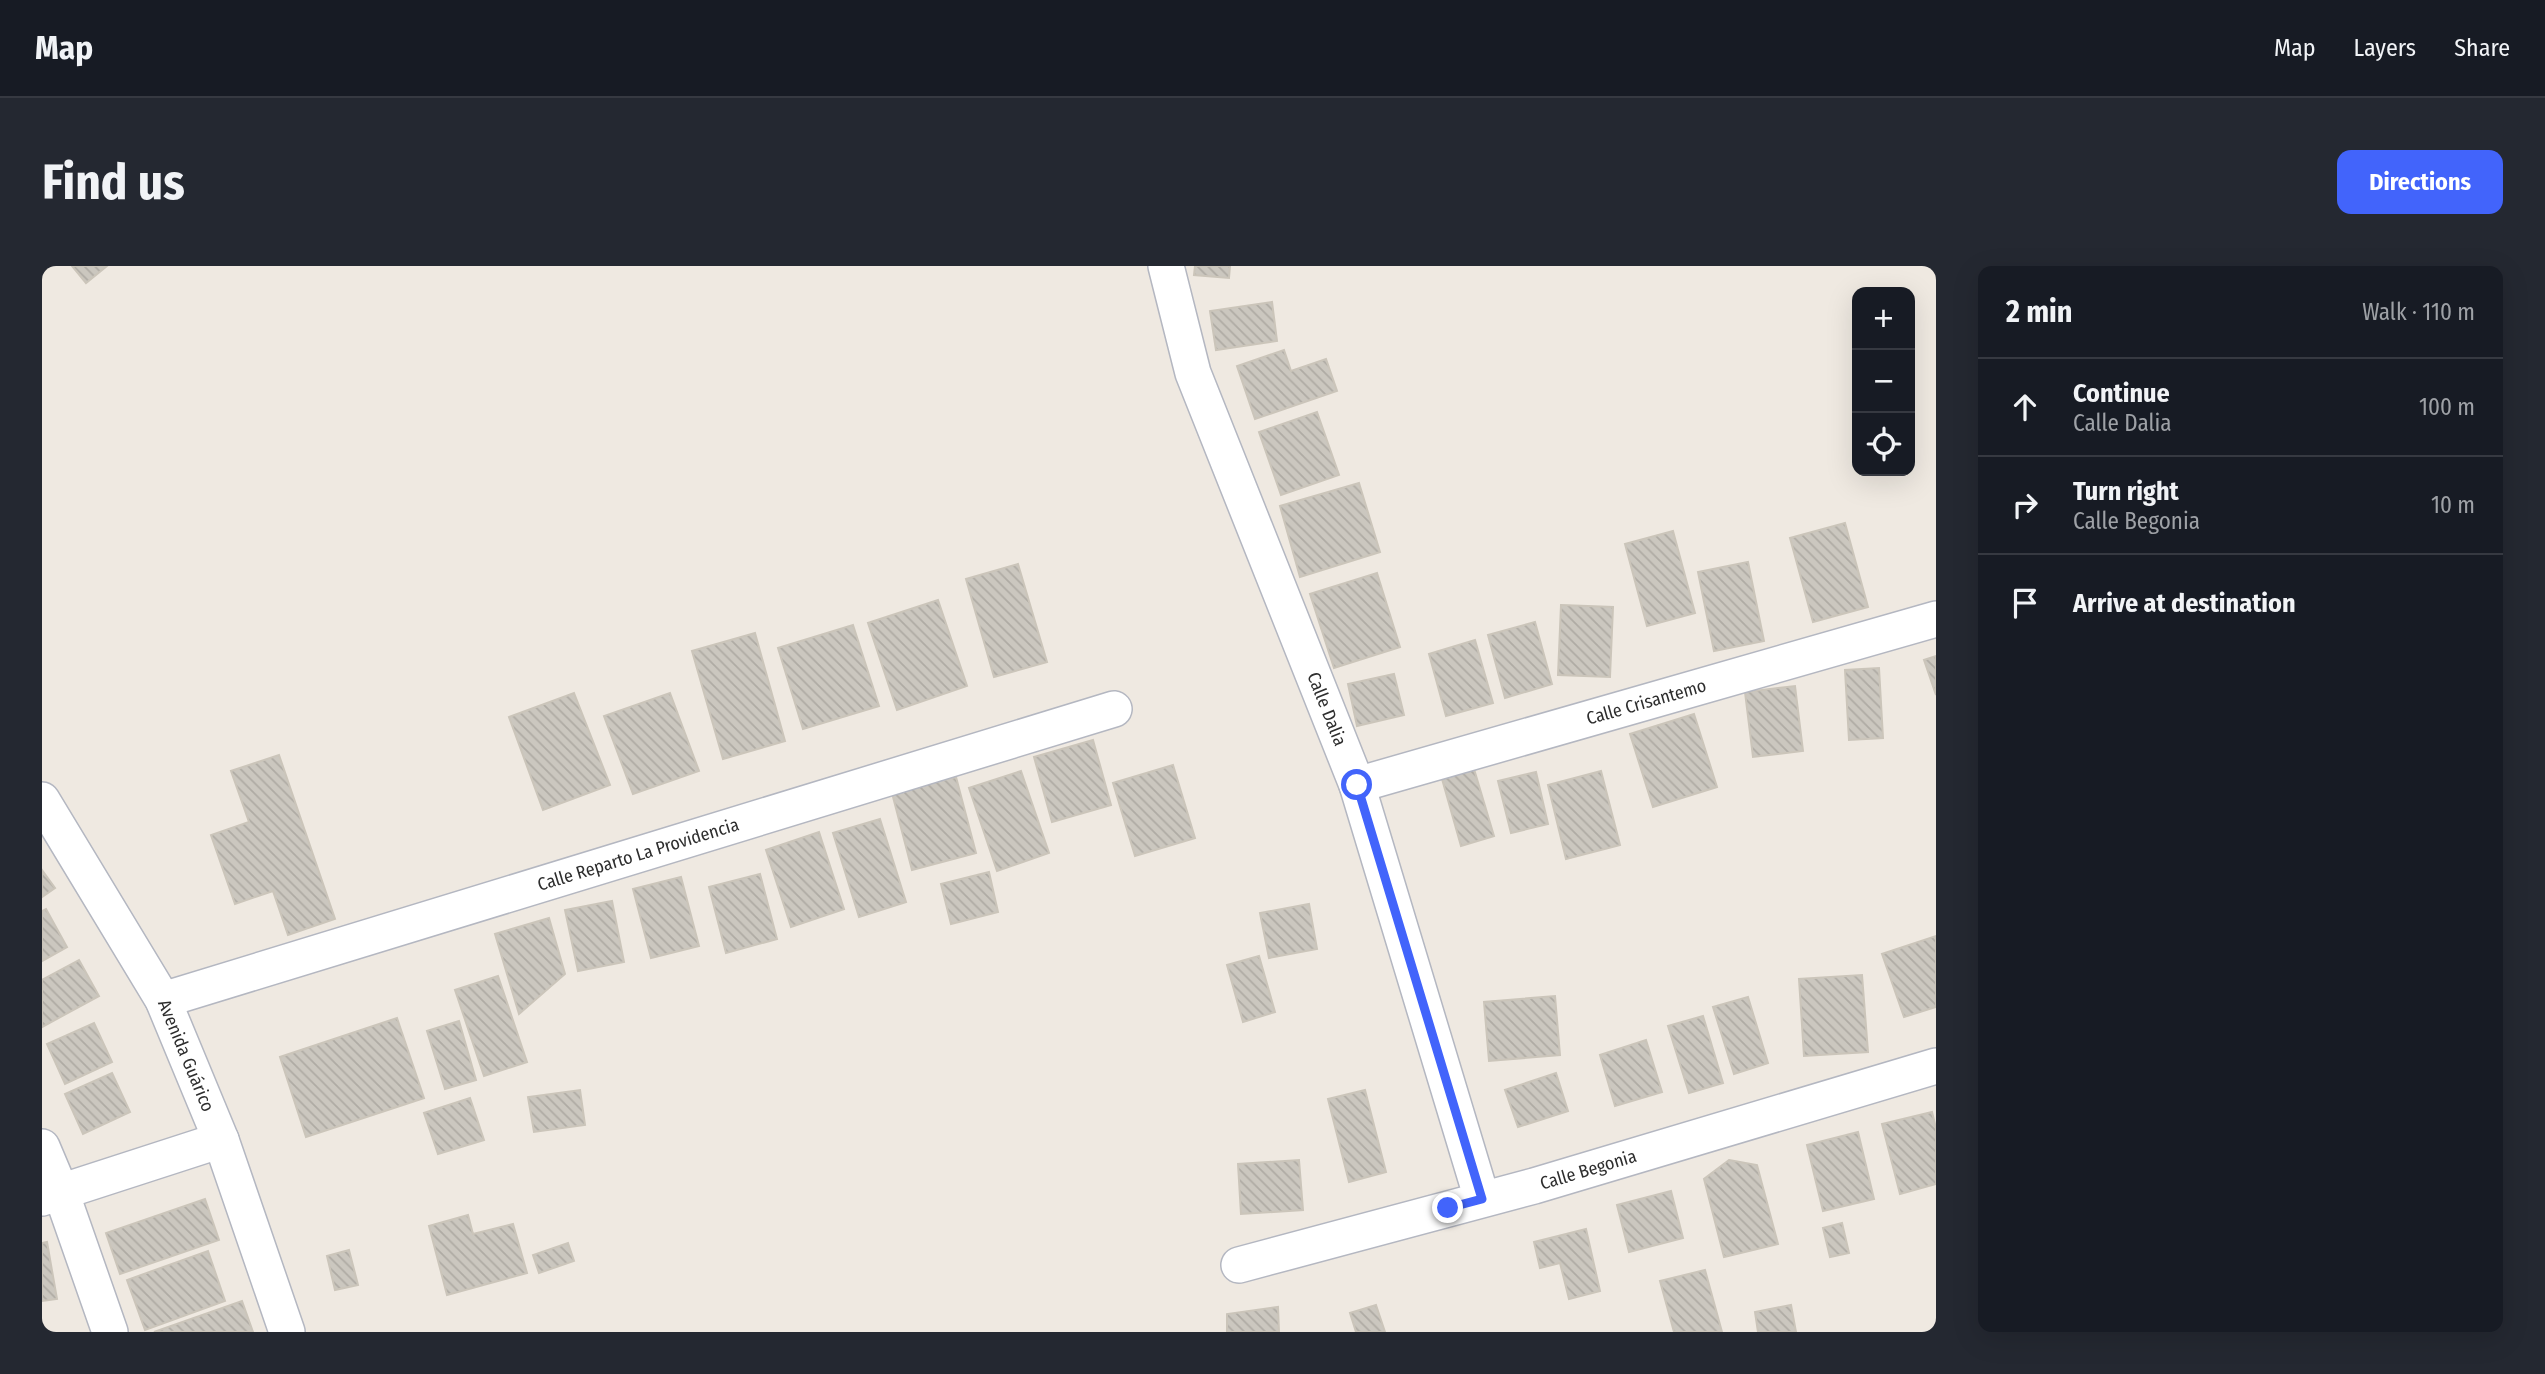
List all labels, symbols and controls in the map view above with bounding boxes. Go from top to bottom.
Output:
text: Map [35,28,93,68]
text: Map [2274,34,2316,62]
text: Layers [2354,34,2416,62]
text: Share [2454,34,2510,62]
button: Directions [2337,150,2503,214]
text: Find us [42,153,185,212]
map controls [1852,287,1915,476]
button: + [1852,287,1915,350]
text: 2 min [2006,294,2073,330]
text: Walk · 110 m [2362,298,2475,326]
button: − [1852,350,1915,413]
text: Continue [2073,378,2170,409]
icon: ahead [2006,388,2044,426]
text: 100 m [2419,393,2475,421]
text: Calle Dalia [2073,409,2172,437]
button: locate [1852,413,1915,476]
text: Turn right [2073,476,2179,507]
icon: right [2006,486,2044,524]
text: 10 m [2431,491,2475,519]
text: Calle Begonia [2073,507,2200,535]
icon: arrive [2006,584,2044,622]
text: Arrive at destination [2073,588,2296,619]
street label: Calle Dalia [1302,669,1351,749]
street label: Calle Crisantemo [1584,674,1709,730]
route start [1341,769,1372,800]
street label: Calle Reparto La Providencia [535,813,742,896]
street label: Avenida Guárico [153,996,219,1115]
street label: Calle Begonia [1537,1145,1639,1195]
route end [1432,1192,1463,1223]

